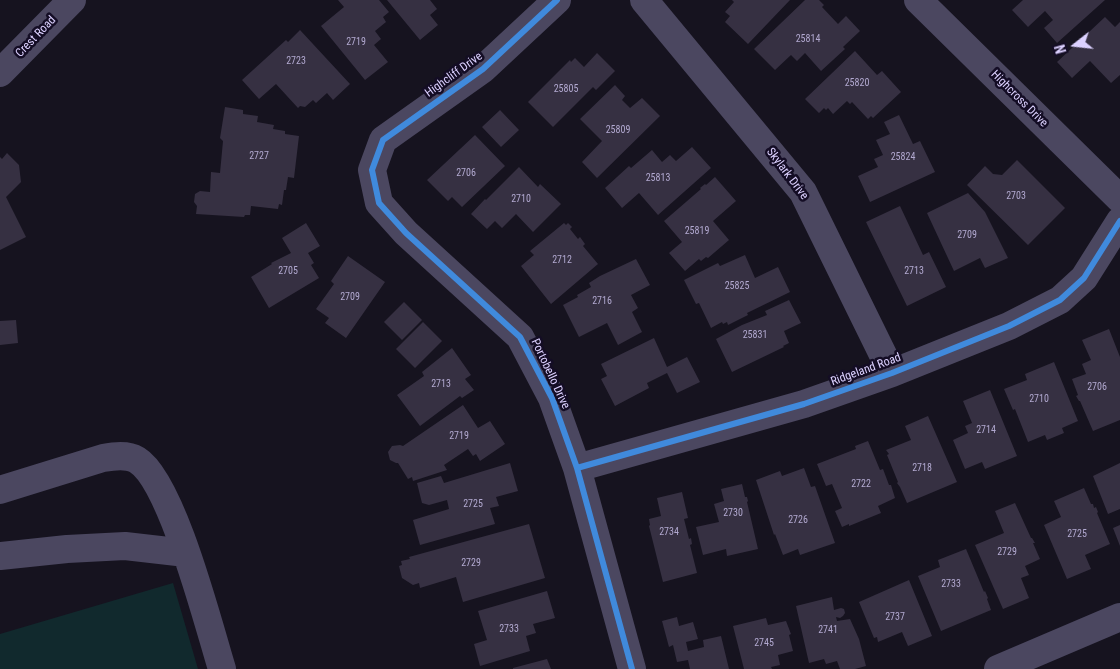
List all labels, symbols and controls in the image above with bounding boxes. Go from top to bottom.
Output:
street label: Crest Road [13,13,59,61]
north arrow [1050,20,1100,70]
house number: 25814 [796,33,820,45]
house number: 2719 [346,36,366,48]
text: N [1052,43,1069,55]
street label: Highcliff Drive [423,49,485,101]
house number: 2723 [286,55,306,67]
street label: Highcross Drive [988,68,1050,130]
house number: 25820 [845,77,869,89]
house number: 25805 [554,83,578,95]
house number: 25809 [606,124,630,136]
street label: Skylark Drive [763,145,811,203]
house number: 2727 [249,150,269,162]
house number: 25824 [891,151,915,163]
house number: 2706 [456,167,476,179]
house number: 25813 [646,172,670,184]
house number: 2703 [1006,190,1026,202]
house number: 2710 [511,193,531,205]
house number: 25819 [685,225,709,237]
house number: 2709 [957,229,977,241]
house number: 2712 [552,254,572,266]
house number: 2705 [278,265,298,277]
house number: 2713 [904,265,924,277]
house number: 25825 [725,280,749,292]
house number: 2709 [340,291,360,303]
house number: 2716 [592,295,612,307]
house number: 25831 [743,329,767,341]
street label: Portobello Drive [527,337,573,411]
street label: Ridgeland Road [829,351,903,389]
house number: 2713 [431,378,451,390]
house number: 2706 [1087,381,1107,393]
house number: 2710 [1029,393,1049,405]
house number: 2714 [976,424,996,436]
house number: 2719 [449,430,469,442]
house number: 2718 [912,462,932,474]
house number: 2722 [851,478,871,490]
house number: 2725 [463,498,483,510]
house number: 2730 [723,507,743,519]
house number: 2726 [788,514,808,526]
house number: 2734 [659,526,679,538]
house number: 2725 [1067,528,1087,540]
house number: 2729 [997,546,1017,558]
house number: 2729 [461,557,481,569]
house number: 2733 [941,578,961,590]
house number: 2737 [885,611,905,623]
house number: 2733 [499,623,519,635]
house number: 2741 [818,624,838,636]
house number: 2745 [754,637,774,649]

